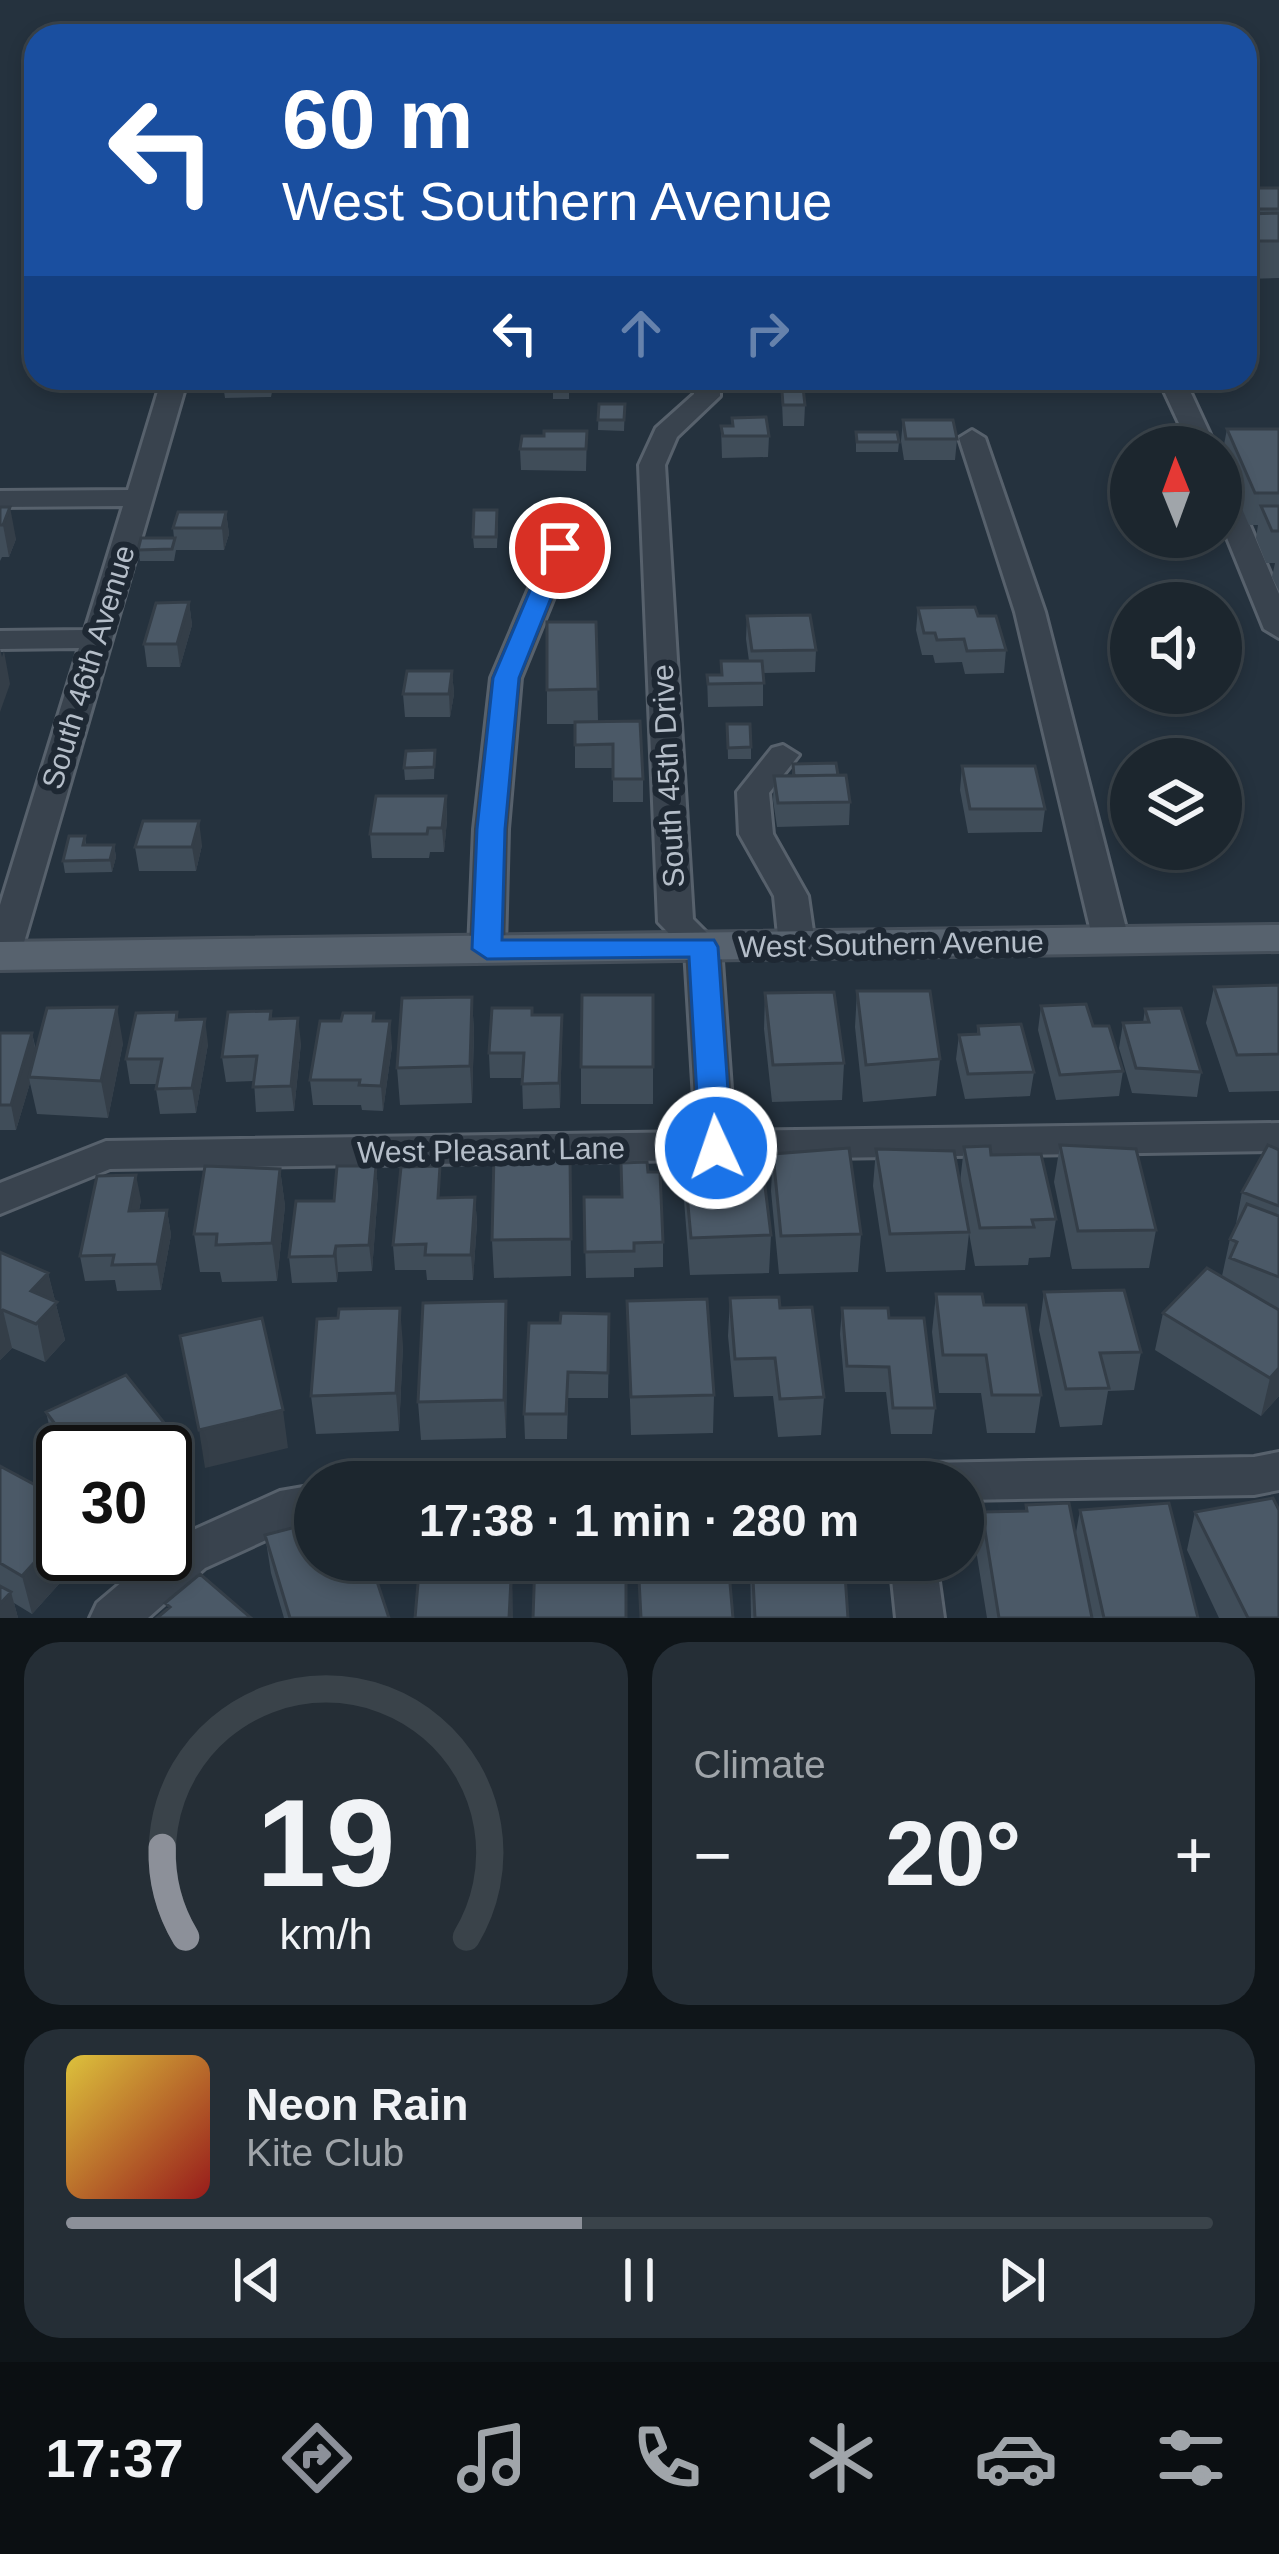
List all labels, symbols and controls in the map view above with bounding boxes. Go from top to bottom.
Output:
icon: left [84,72,240,228]
text: 60 m [282,72,473,166]
text: West Southern Avenue [282,171,832,231]
icon: left [482,300,548,366]
icon: ahead [608,300,674,366]
icon: right [734,300,800,366]
north arrow [1110,426,1242,558]
map controls [1110,426,1242,870]
pin [509,497,611,599]
icon: arrive [527,515,593,581]
street label: South 46th Avenue [35,541,141,793]
button: sound [1110,582,1242,714]
street label: South 45th Drive [646,664,690,888]
button: layers [1110,738,1242,870]
street label: West Southern Avenue [738,925,1044,963]
position arrow [653,1085,779,1211]
street label: West Pleasant Lane [357,1131,625,1169]
speed limit sign: 30 [36,1425,192,1581]
text: 17:38 · 1 min · 280 m [419,1495,859,1546]
text: Climate [694,1743,826,1786]
text: 19 [256,1773,395,1912]
text: 20° [885,1804,1021,1904]
text: − [694,1818,732,1892]
text: + [1174,1818,1213,1892]
text: km/h [279,1909,372,1957]
text: Neon Rain [246,2079,469,2130]
text: Kite Club [246,2131,404,2174]
icon: previous [224,2247,290,2313]
icon: pause [606,2247,672,2313]
icon: next [989,2247,1055,2313]
icon: directions [275,2416,359,2500]
icon: music [450,2416,534,2500]
icon: phone [625,2416,709,2500]
icon: climate [799,2416,883,2500]
icon: car [974,2416,1058,2500]
icon: filters [1149,2416,1233,2500]
text: 17:37 [45,2428,184,2488]

